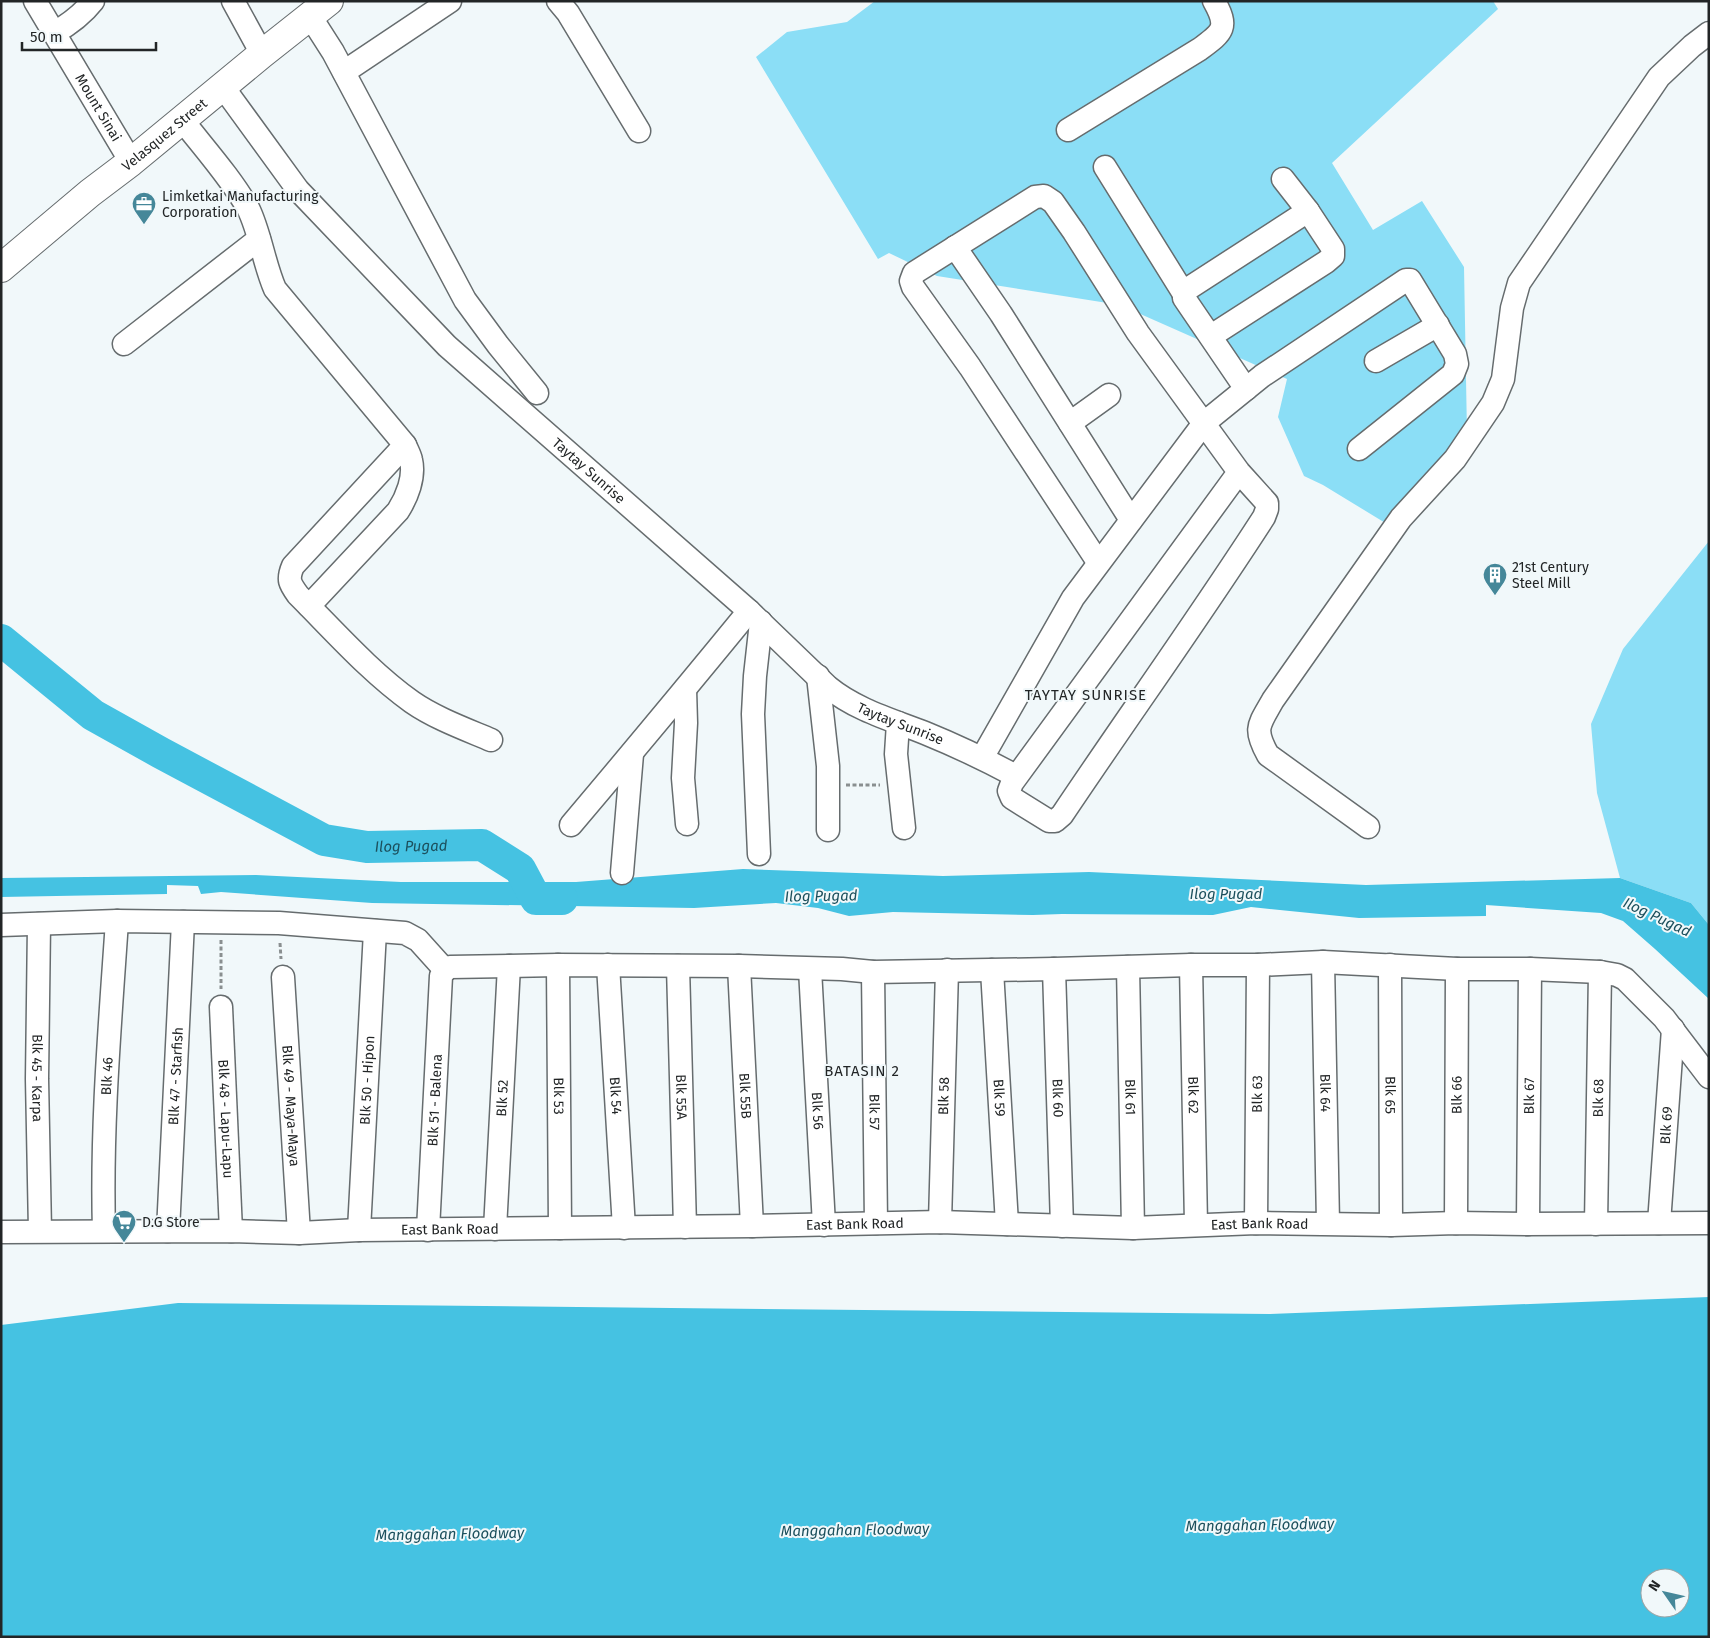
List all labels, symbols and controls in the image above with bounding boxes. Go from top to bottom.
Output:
scale bar [22,20,156,52]
text: 50 m [30,28,63,46]
street label: Mount Sinai [72,71,125,144]
street label: Velasquez Street [118,94,211,174]
place label: Limketkai Manufacturing Corporation [162,188,319,221]
office icon: Limketkai Manufacturing Corporation [131,191,157,225]
street label: Taytay Sunrise [549,434,629,507]
place label: 21st Century Steel Mill [1512,559,1589,592]
building icon: 21st Century Steel Mill [1482,562,1508,596]
district label: TAYTAY SUNRISE [1025,686,1147,704]
street label: Taytay Sunrise [854,699,946,748]
water label: Ilog Pugad [374,837,448,856]
water label: Ilog Pugad [1190,885,1263,903]
water label: Ilog Pugad [784,886,858,906]
water label: Ilog Pugad [1620,893,1694,941]
street label: Blk 47 - Starfish [165,1027,186,1126]
street label: Blk 45 - Karpa [28,1034,46,1122]
street label: Blk 50 - Hipon [356,1035,378,1125]
street label: Blk 49 - Maya-Maya [279,1044,303,1167]
street label: Blk 51 - Balena [424,1054,445,1147]
street label: Blk 46 [97,1056,116,1096]
street label: Blk 48 - Lapu-Lapu [215,1059,237,1179]
district label: BATASIN 2 [824,1062,900,1080]
street label: Blk 55B [736,1072,755,1119]
street label: Blk 55A [672,1074,691,1120]
street label: Blk 64 [1317,1074,1334,1113]
street label: Blk 63 [1248,1075,1266,1113]
street label: Blk 54 [606,1076,626,1116]
street label: Blk 58 [934,1076,953,1115]
street label: Blk 62 [1185,1076,1202,1114]
street label: Blk 65 [1382,1076,1399,1114]
street label: Blk 66 [1448,1076,1465,1114]
street label: Blk 53 [550,1077,568,1115]
street label: Blk 59 [990,1078,1009,1117]
street label: Blk 60 [1049,1078,1067,1118]
street label: Blk 67 [1520,1078,1538,1114]
street label: Blk 68 [1589,1078,1607,1117]
street label: Blk 52 [492,1079,511,1117]
street label: Blk 61 [1122,1079,1139,1115]
street label: Blk 56 [808,1091,827,1130]
street label: Blk 57 [866,1094,883,1130]
street label: Blk 69 [1656,1106,1676,1145]
supermarket icon: D.G Store [111,1209,137,1243]
place label: D.G Store [142,1214,200,1231]
street label: East Bank Road [806,1214,904,1233]
street label: East Bank Road [1210,1214,1309,1233]
street label: East Bank Road [401,1220,499,1238]
water label: Manggahan Floodway [1186,1515,1335,1535]
water label: Manggahan Floodway [781,1520,930,1540]
water label: Manggahan Floodway [376,1524,525,1544]
north arrow [1640,1568,1690,1618]
text: N [1645,1577,1664,1595]

